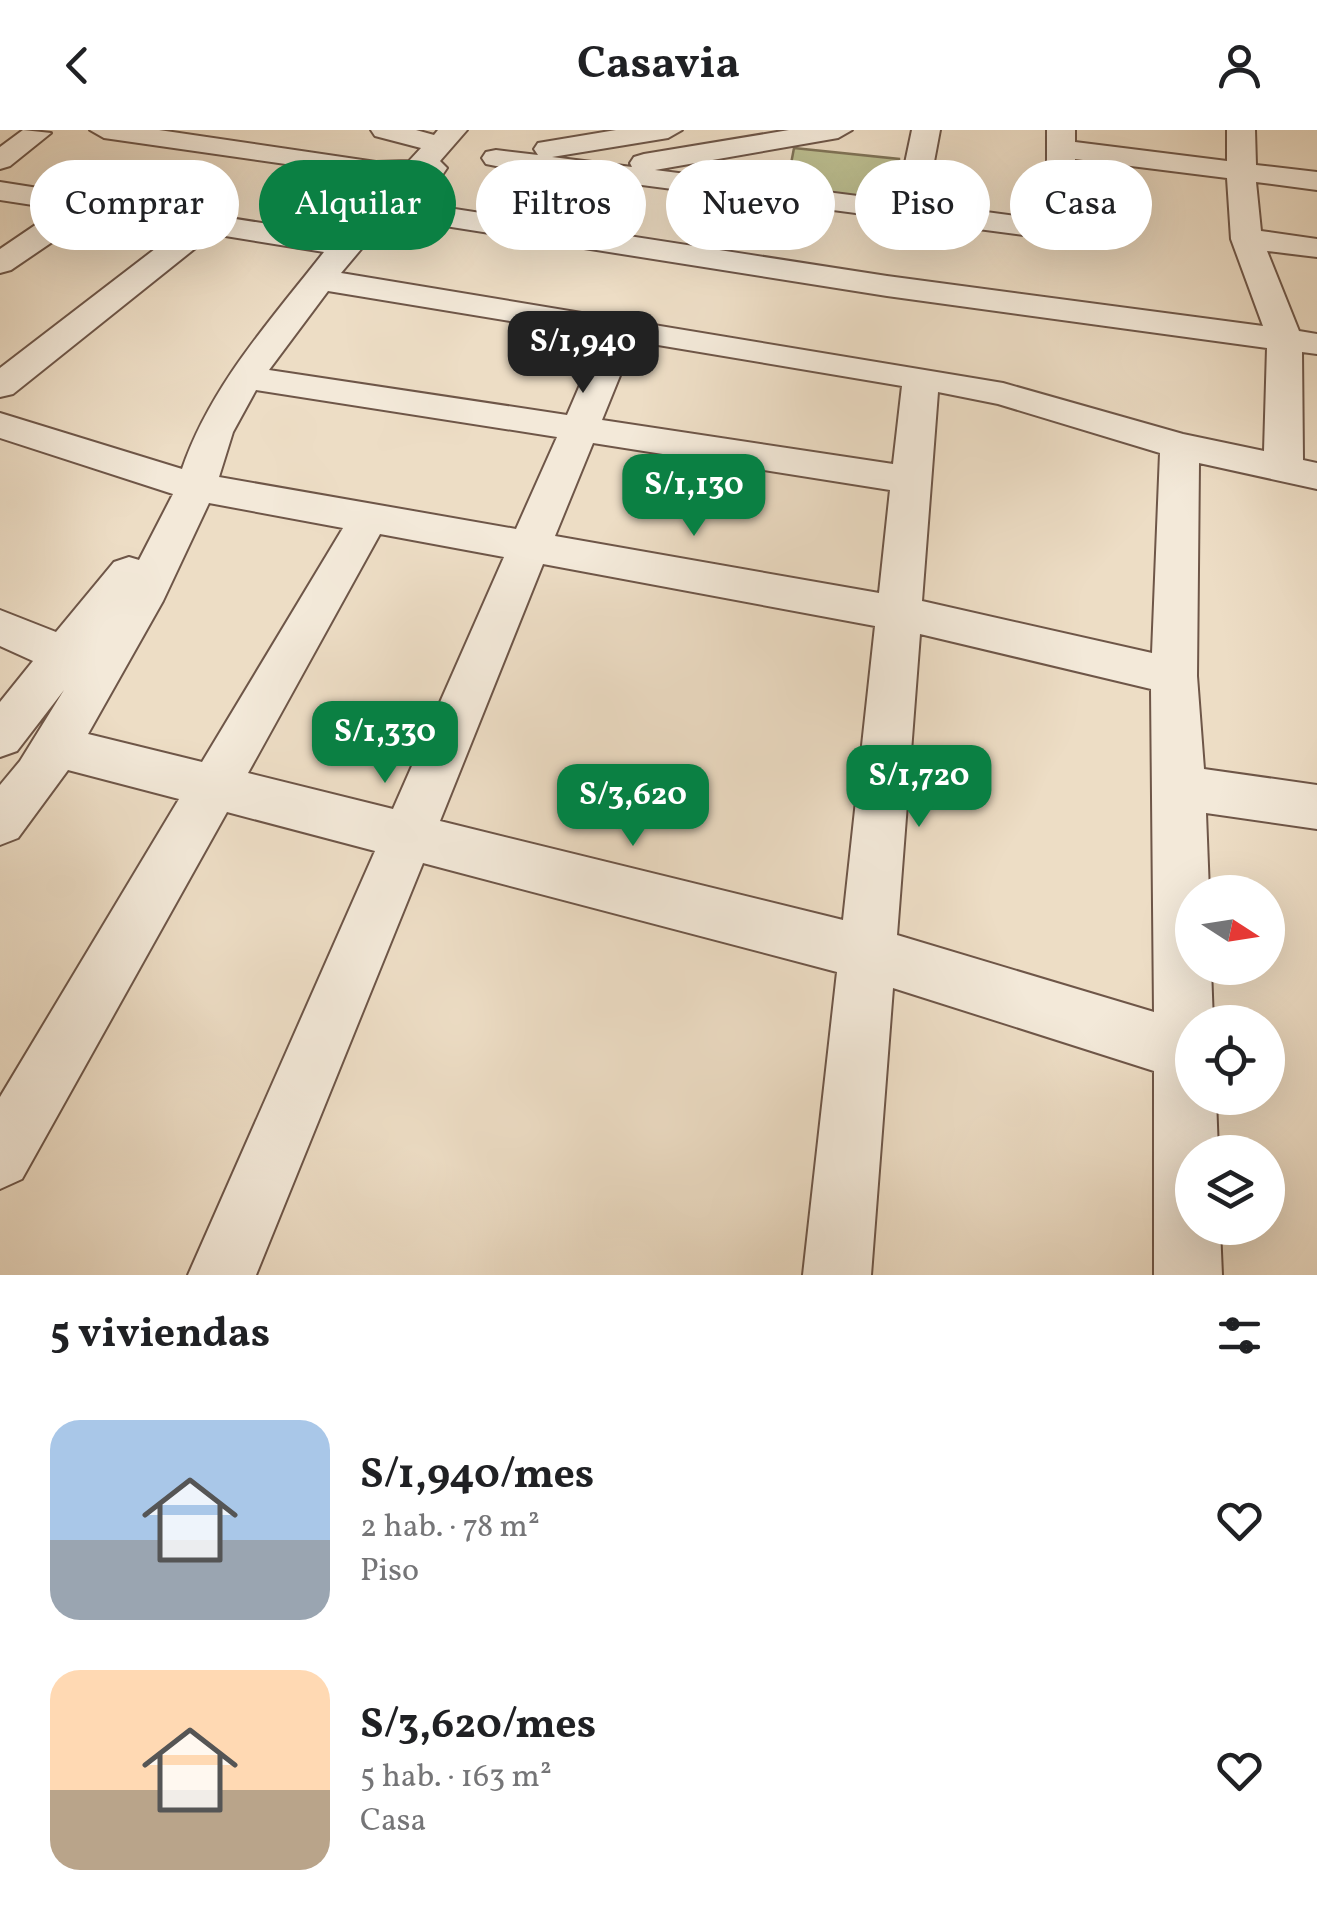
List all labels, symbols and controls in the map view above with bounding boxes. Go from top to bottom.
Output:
text: Casavia [577,34,740,97]
icon: back [50,38,105,93]
icon: person [1212,38,1267,93]
chip: Comprar [30,160,239,250]
chip: Alquilar [259,160,456,250]
chip: Filtros [476,160,646,250]
chip: Nuevo [666,160,835,250]
chip: Piso [855,160,990,250]
chip: Casa [1010,160,1152,250]
pin: S/1,940 [491,311,675,396]
text: S/1,940 [530,321,636,365]
pin: S/1,130 [602,454,786,539]
text: S/1,130 [644,464,744,508]
pin: S/1,330 [293,701,477,786]
text: S/1,330 [334,711,436,755]
pin: S/1,720 [827,745,1011,830]
text: S/1,720 [868,755,970,799]
pin: S/3,620 [541,764,725,849]
text: S/3,620 [579,774,687,818]
north arrow [1175,875,1285,985]
map controls [1175,875,1285,1245]
button: locate [1175,1005,1285,1115]
button: layers [1175,1135,1285,1245]
text: 5 viviendas [50,1306,270,1365]
icon: filters [1212,1308,1267,1363]
text: S/1,940/mes [360,1447,594,1506]
icon: home [130,1460,250,1580]
icon: heart [1212,1493,1267,1548]
text: 2 hab. · 78 m² [360,1506,540,1550]
text: Piso [360,1550,419,1594]
text: S/3,620/mes [360,1697,596,1756]
icon: home [130,1710,250,1830]
icon: heart [1212,1743,1267,1798]
text: 5 hab. · 163 m² [360,1756,552,1800]
text: Casa [360,1800,426,1844]

